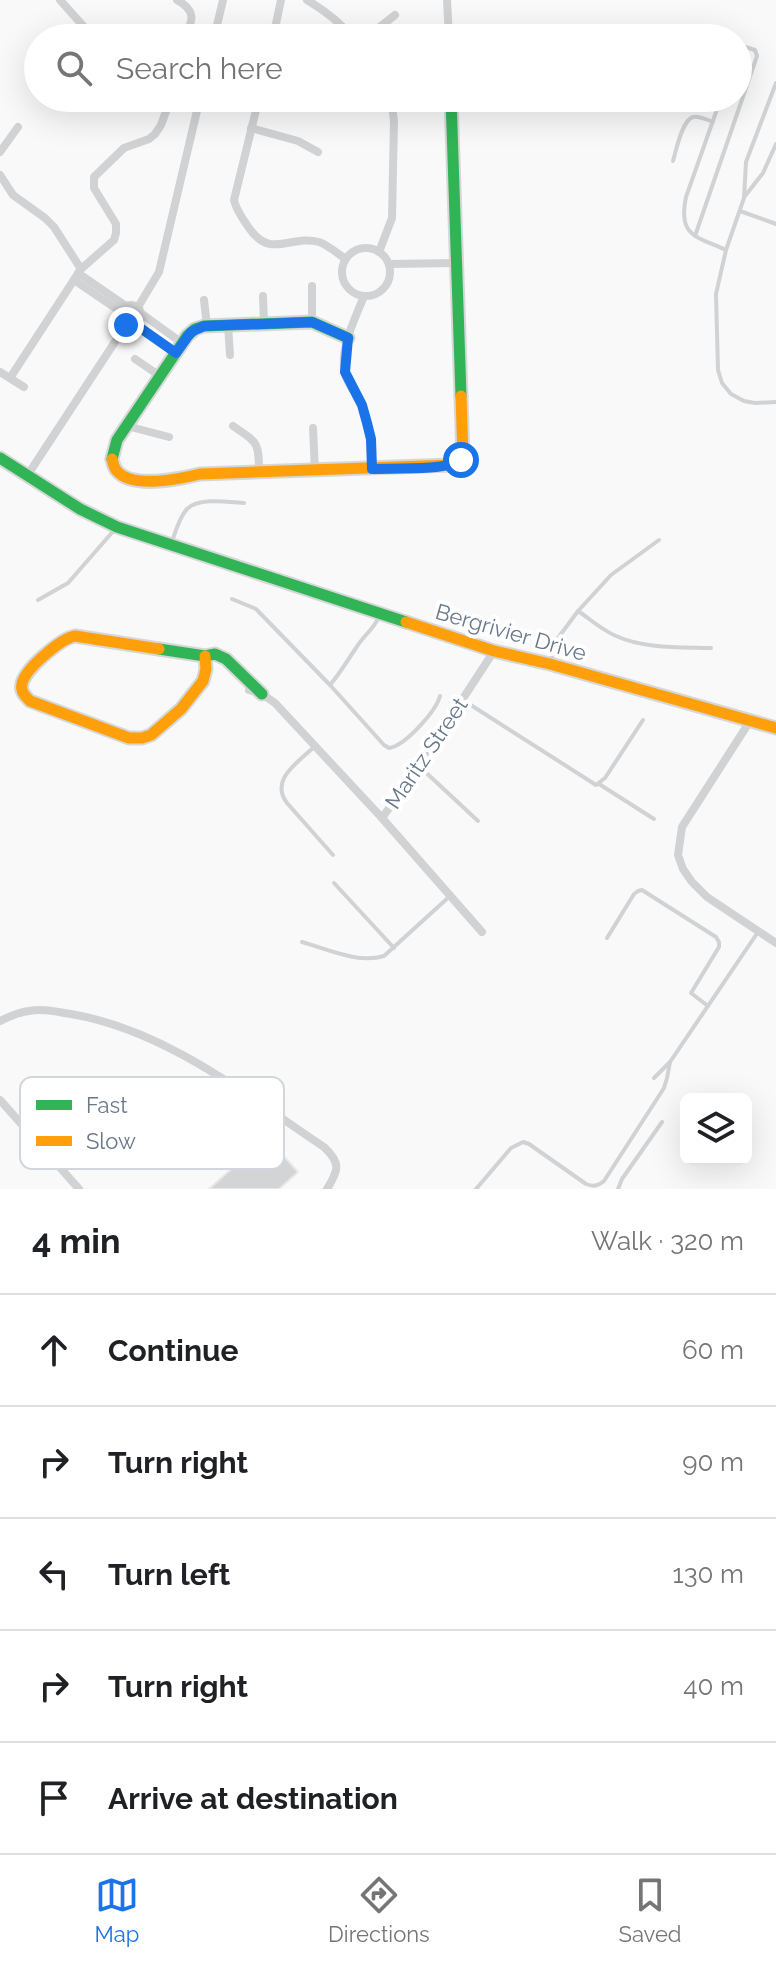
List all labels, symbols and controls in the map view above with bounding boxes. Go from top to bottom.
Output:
search box [24,24,752,112]
icon: search [52,46,96,90]
text: Search here [116,51,283,86]
route end [108,307,144,343]
route start [443,442,479,478]
street label: Bergrivier Drive [433,598,590,666]
street label: Maritz Street [379,692,473,814]
legend [20,1077,284,1169]
text: Fast [86,1092,128,1118]
map controls [680,1093,752,1165]
button: layers [680,1093,752,1165]
text: Slow [86,1128,136,1154]
text: 4 min [32,1221,120,1261]
text: Walk · 320 m [591,1226,744,1256]
icon: ahead [32,1328,76,1372]
text: Continue [108,1333,239,1368]
text: 60 m [682,1335,744,1365]
icon: right [32,1440,76,1484]
text: Turn right [108,1445,248,1480]
text: 90 m [682,1447,744,1477]
icon: left [32,1552,76,1596]
text: Turn left [108,1557,230,1592]
text: 130 m [673,1559,744,1589]
icon: right [32,1664,76,1708]
text: Turn right [108,1669,248,1704]
text: 40 m [683,1671,744,1701]
icon: arrive [32,1776,76,1820]
text: Arrive at destination [108,1781,398,1816]
tab: Map [94,1873,139,1947]
tab: Directions [328,1873,430,1947]
tab: Saved [619,1873,682,1947]

